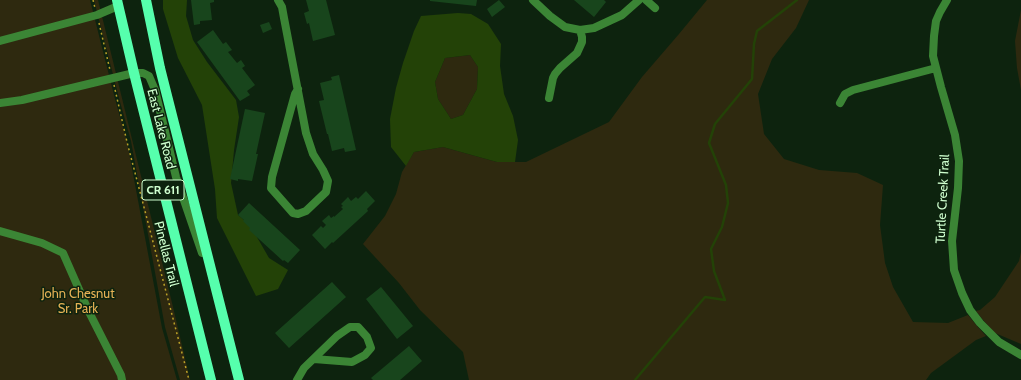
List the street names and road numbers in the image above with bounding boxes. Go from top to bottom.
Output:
street label: East Lake Road [143,87,179,171]
street label: Turtle Creek Trail [933,154,953,244]
road number: CR 611 [142,180,184,200]
street label: Pinellas Trail [150,220,182,288]

